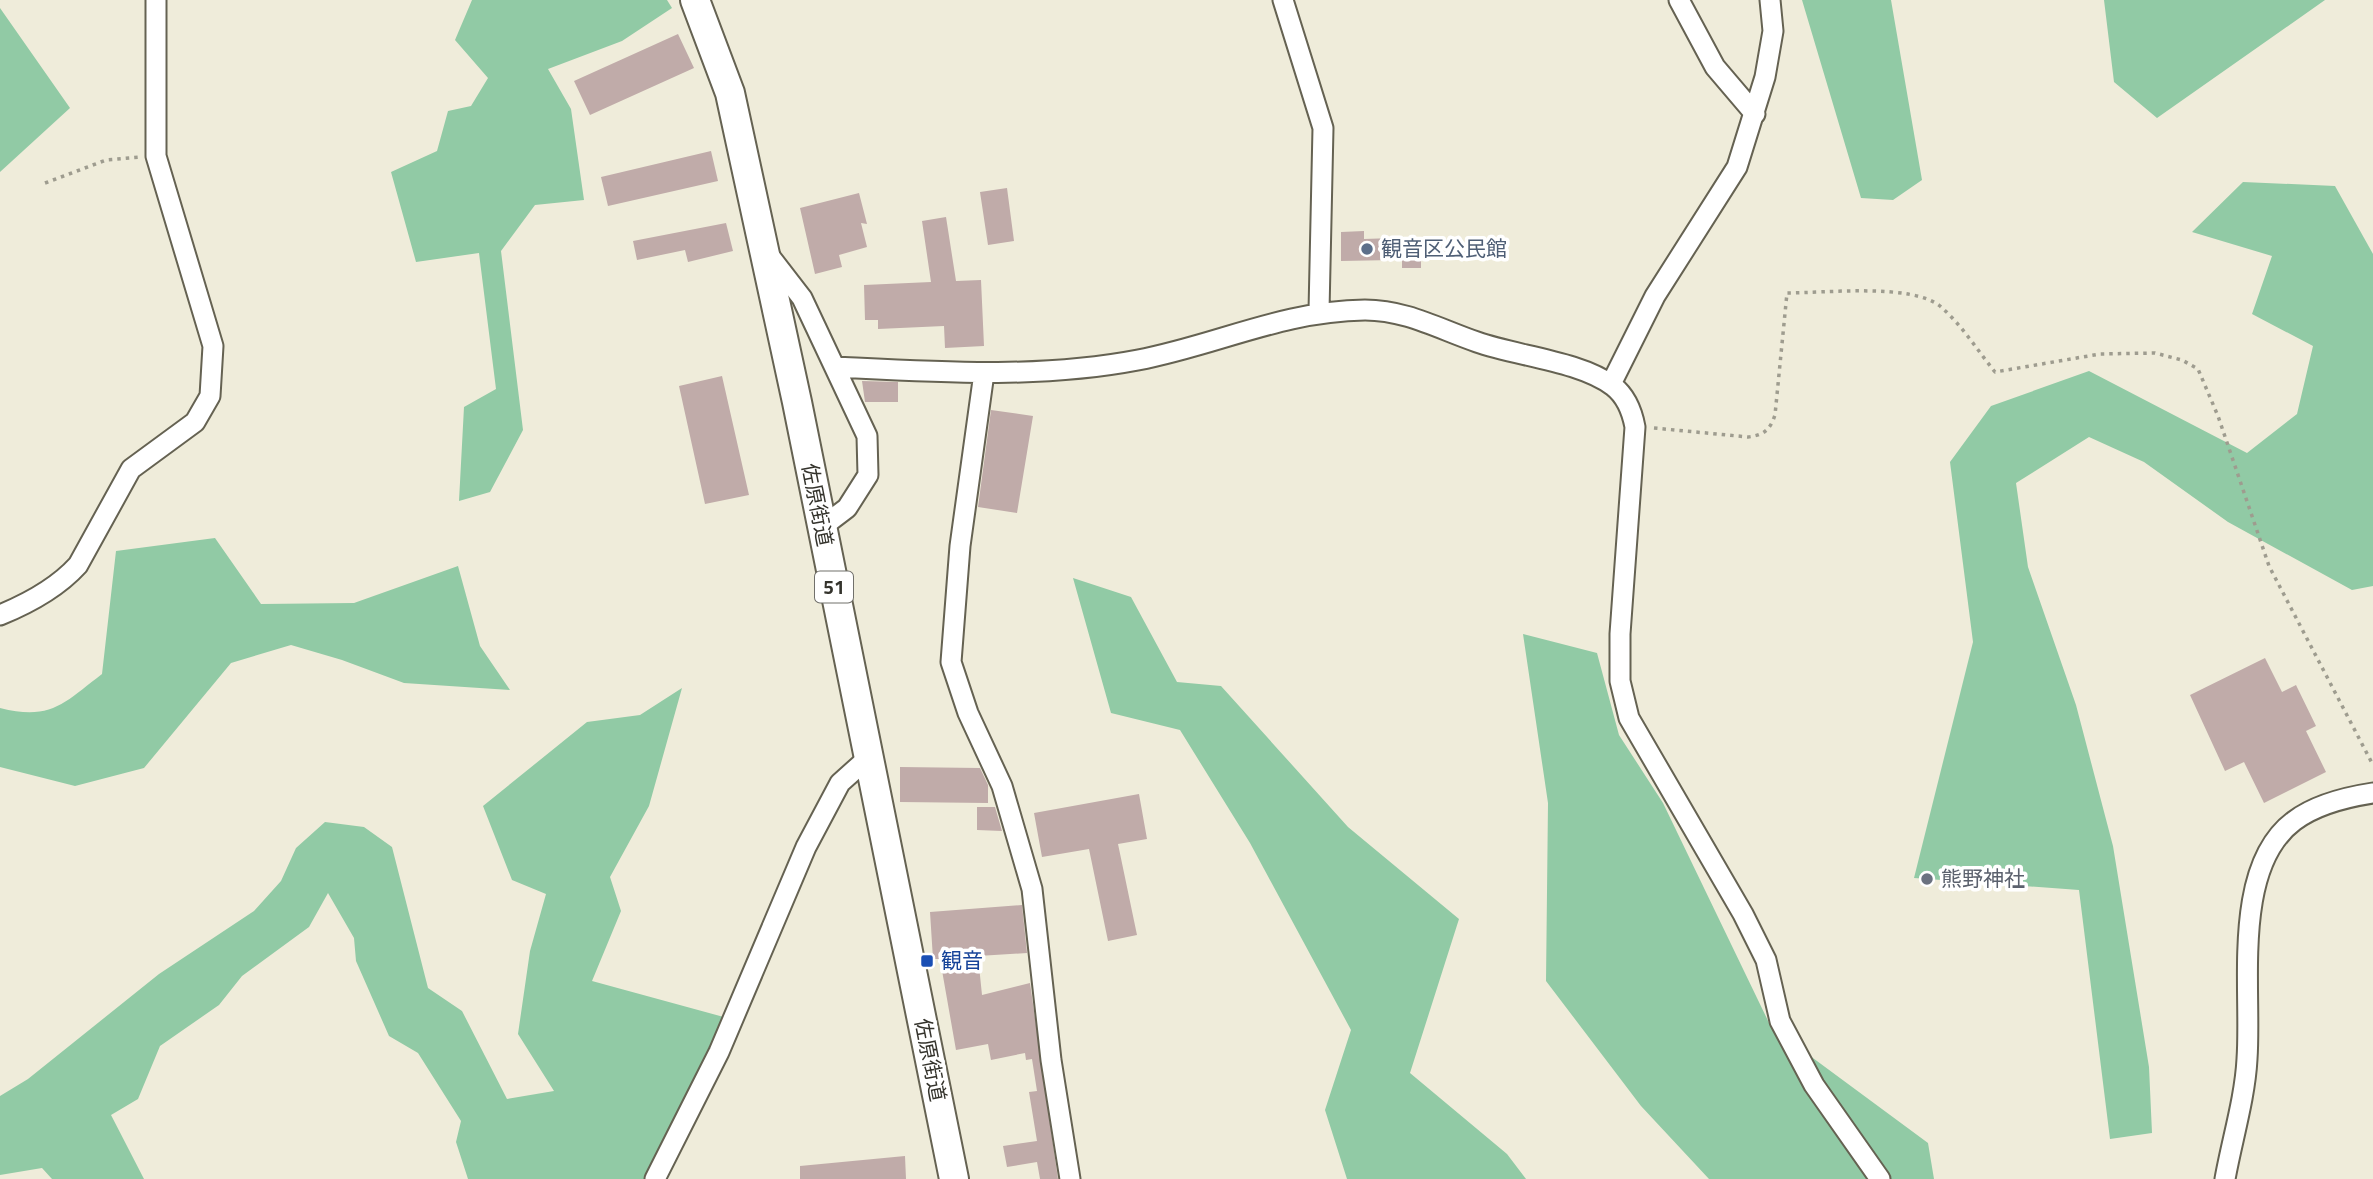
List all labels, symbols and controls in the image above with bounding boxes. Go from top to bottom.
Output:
place label: 観音区公民館 [1381,232,1507,264]
marker: 観音区公民館 [1359,241,1375,257]
street label: 佐原街道 [794,461,842,549]
road number: 51 [815,572,853,602]
place label: 熊野神社 [1941,862,2025,894]
marker: 熊野神社 [1919,871,1935,887]
place label: 観音 [941,944,983,976]
marker: 観音 [919,953,935,969]
street label: 佐原街道 [907,1016,955,1104]

